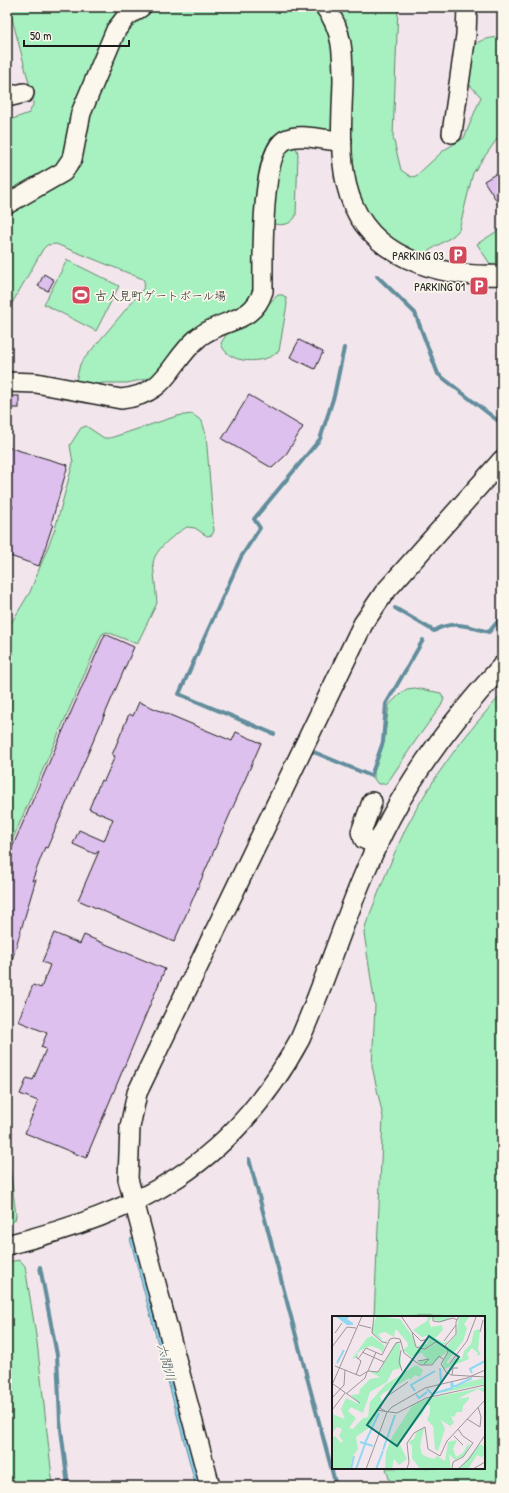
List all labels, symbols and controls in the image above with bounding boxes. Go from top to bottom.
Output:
scale bar [24,22,129,48]
text: 50 m [30,27,51,44]
parking icon: PARKING 03 [447,244,469,266]
place label: PARKING 03 [392,247,444,264]
parking icon: PARKING 01 [468,275,490,297]
place label: PARKING 01 [414,278,465,295]
sports icon: 古人見町ゲートボール場 [70,284,92,306]
place label: 古人見町ゲートボール場 [95,287,226,304]
inset map [332,1316,485,1469]
water label: 六間川 [153,1341,181,1383]

